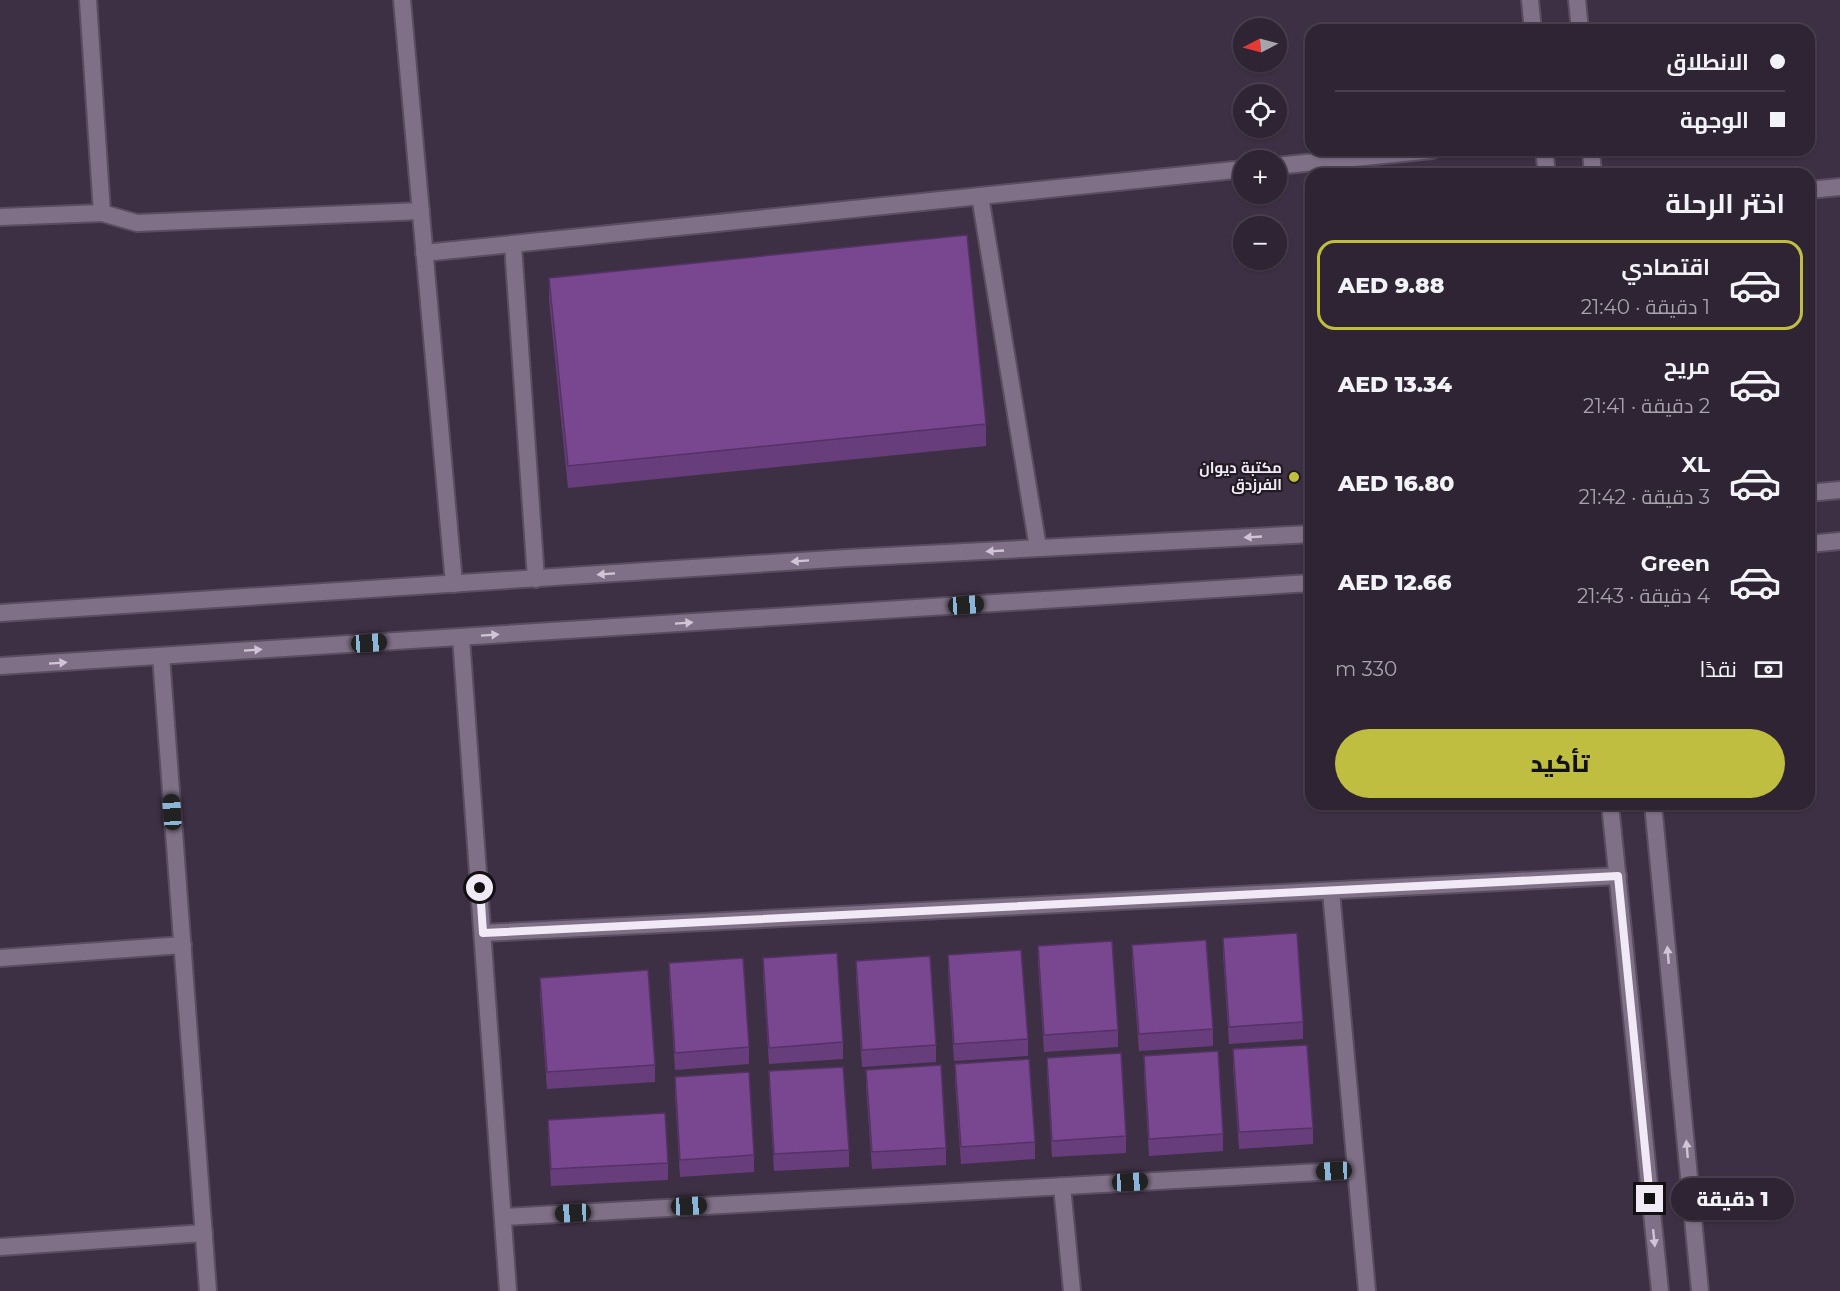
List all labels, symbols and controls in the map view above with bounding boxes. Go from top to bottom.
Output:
north arrow [1233,18,1287,72]
map controls [1233,18,1287,270]
text: الانطلاق [1666,49,1749,76]
button: locate [1233,84,1287,138]
text: الوجهة [1680,107,1749,134]
button: + [1233,150,1287,204]
text: اختر الرحلة [1665,187,1785,220]
button: − [1233,216,1287,270]
text: اقتصادي [1621,254,1710,281]
icon: car [1728,258,1782,312]
text: AED 9.88 [1338,272,1445,299]
text: 1 دقيقة · 21:40 [1581,295,1710,319]
text: مريح [1664,353,1710,380]
icon: car [1728,357,1782,411]
text: AED 13.34 [1338,371,1452,398]
text: 2 دقيقة · 21:41 [1583,394,1710,418]
text: XL [1681,451,1710,478]
icon: car [1728,456,1782,510]
place label: مكتبة ديوان الفرزدق [1199,458,1282,494]
marker: مكتبة ديوان الفرزدق [1287,470,1301,484]
text: AED 16.80 [1338,470,1454,497]
text: 3 دقيقة · 21:42 [1579,485,1710,509]
one-way arrow [1243,533,1262,542]
one-way arrow [985,546,1004,555]
text: Green [1641,550,1710,577]
icon: car [1728,555,1782,609]
one-way arrow [791,557,810,566]
text: AED 12.66 [1338,569,1451,596]
one-way arrow [596,570,615,579]
text: 4 دقيقة · 21:43 [1577,584,1710,608]
car [947,595,985,615]
one-way arrow [675,618,694,627]
one-way arrow [480,631,499,640]
car [350,633,388,653]
one-way arrow [244,646,263,655]
icon: cash [1752,653,1785,686]
text: نقدًا [1699,656,1737,683]
text: 330 m [1335,657,1397,681]
one-way arrow [49,658,68,667]
button: تأكيد [1335,729,1785,798]
car [162,793,182,831]
route start [466,874,493,901]
one-way arrow [1663,946,1673,965]
one-way arrow [1682,1140,1692,1159]
car [1316,1161,1352,1181]
car [1112,1172,1148,1192]
callout: 1 دقيقة [1671,1178,1794,1220]
route end [1636,1185,1663,1212]
text: 1 دقيقة [1696,1187,1769,1211]
car [671,1196,707,1216]
car [555,1203,591,1223]
one-way arrow [1649,1229,1659,1248]

